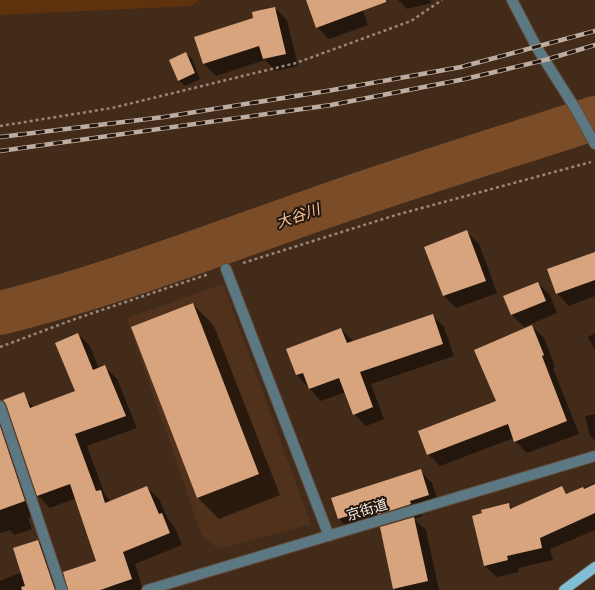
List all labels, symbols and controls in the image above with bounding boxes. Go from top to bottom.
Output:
water label: 大谷川 [274,200,324,232]
street label: 京街道 [344,496,390,524]

